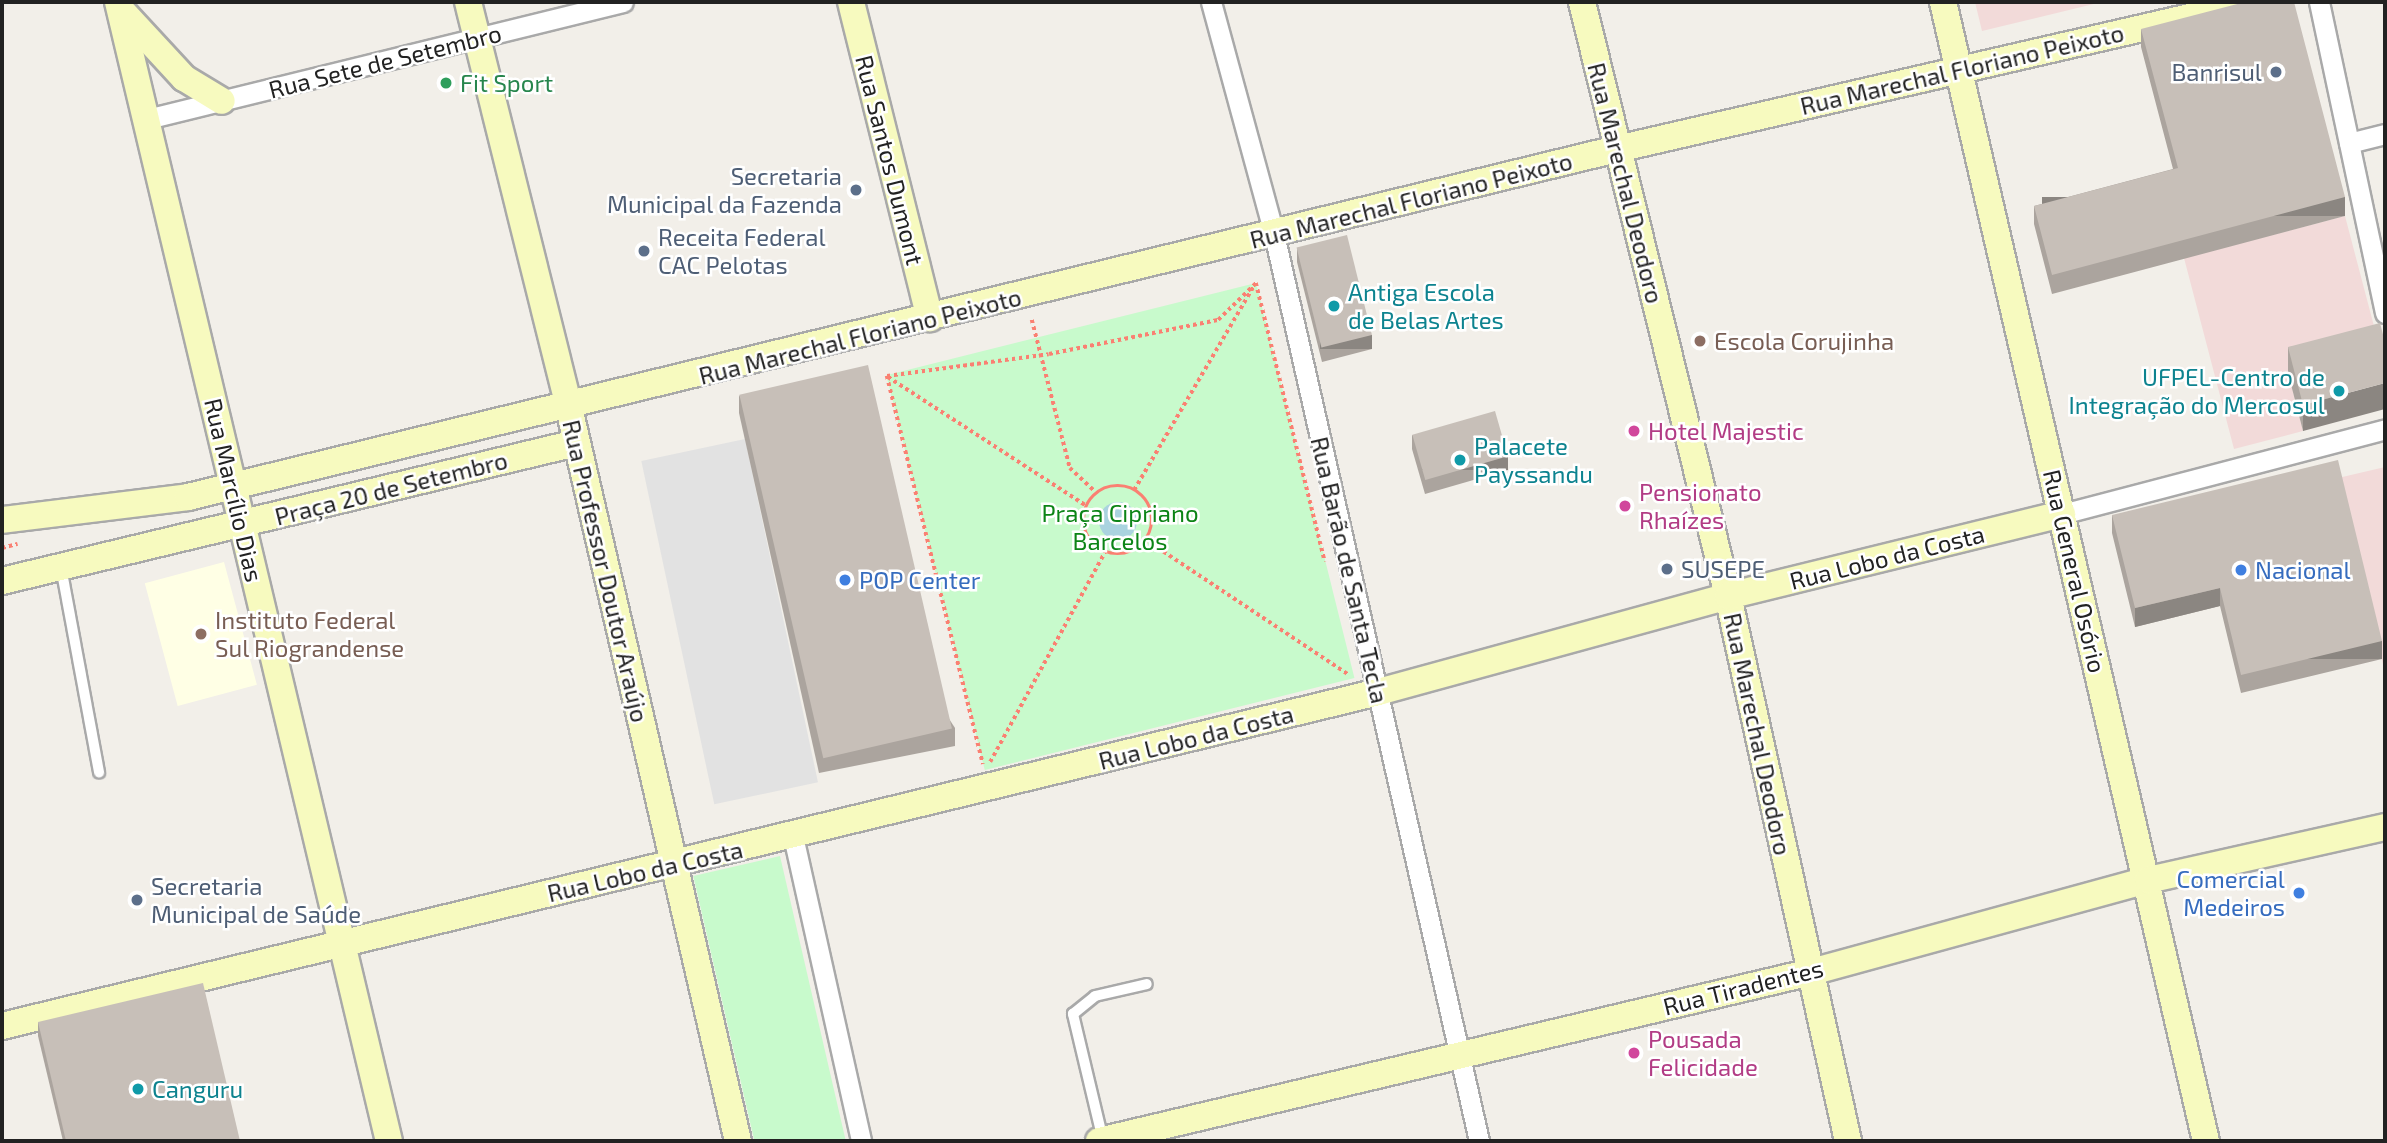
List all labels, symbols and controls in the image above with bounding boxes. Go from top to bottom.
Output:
street label: Rua Sete de Setembro [266,18,504,104]
street label: Rua Marechal Floriano Peixoto [1797,18,2127,120]
street label: Rua Santos Dumont [850,52,930,268]
place label: Banrisul [2171,58,2262,86]
street label: Rua Marechal Deodoro [1582,59,1670,307]
marker: Banrisul [2268,64,2284,80]
place label: Fit Sport [460,69,553,97]
marker: Fit Sport [438,75,454,91]
street label: Rua Marechal Floriano Peixoto [1247,146,1575,254]
place label: Secretaria Municipal da Fazenda [606,162,842,218]
marker: Secretaria Municipal da Fazenda [848,182,864,198]
place label: Receita Federal CAC Pelotas [658,223,826,279]
marker: Receita Federal CAC Pelotas [636,243,652,259]
place label: Antiga Escola de Belas Artes [1348,278,1504,334]
street label: Rua Marechal Floriano Peixoto [696,282,1024,390]
marker: Antiga Escola de Belas Artes [1326,298,1342,314]
place label: Escola Corujinha [1714,327,1894,355]
marker: Escola Corujinha [1692,333,1708,349]
place label: UFPEL-Centro de Integração do Mercosul [2068,363,2325,419]
marker: UFPEL-Centro de Integração do Mercosul [2331,383,2347,399]
street label: Rua Marcílio Dias [199,395,269,585]
street label: Rua Professor Doutor Araújo [557,416,655,726]
place label: Hotel Majestic [1648,417,1804,445]
marker: Hotel Majestic [1626,423,1642,439]
place label: Palacete Payssandu [1474,432,1593,488]
street label: Rua Barão de Santa Tecla [1305,434,1395,706]
street label: Praça 20 de Setembro [272,445,510,531]
marker: Palacete Payssandu [1452,452,1468,468]
street label: Rua General Osório [2038,466,2112,676]
place label: Pensionato Rhaízes [1639,478,1762,534]
marker: Pensionato Rhaízes [1617,498,1633,514]
park label: Praça Cipriano Barcelos [1041,499,1199,555]
street label: Rua Lobo da Costa [1787,519,1987,595]
place label: SUSEPE [1681,555,1765,583]
place label: Nacional [2255,556,2351,584]
marker: SUSEPE [1659,561,1675,577]
marker: Nacional [2233,562,2249,578]
place label: POP Center [859,566,981,594]
marker: POP Center [837,572,853,588]
place label: Instituto Federal Sul Riograndense [215,606,405,662]
street label: Rua Marechal Deodoro [1718,610,1798,858]
marker: Instituto Federal Sul Riograndense [193,626,209,642]
street label: Rua Lobo da Costa [1096,699,1296,775]
street label: Rua Lobo da Costa [544,835,746,907]
place label: Comercial Medeiros [2176,865,2285,921]
place label: Secretaria Municipal de Saúde [151,872,362,928]
marker: Comercial Medeiros [2291,885,2307,901]
marker: Secretaria Municipal de Saúde [129,892,145,908]
street label: Rua Tiradentes [1660,953,1826,1021]
place label: Pousada Felicidade [1648,1025,1758,1081]
marker: Pousada Felicidade [1626,1045,1642,1061]
place label: Canguru [152,1075,243,1103]
marker: Canguru [130,1081,146,1097]

